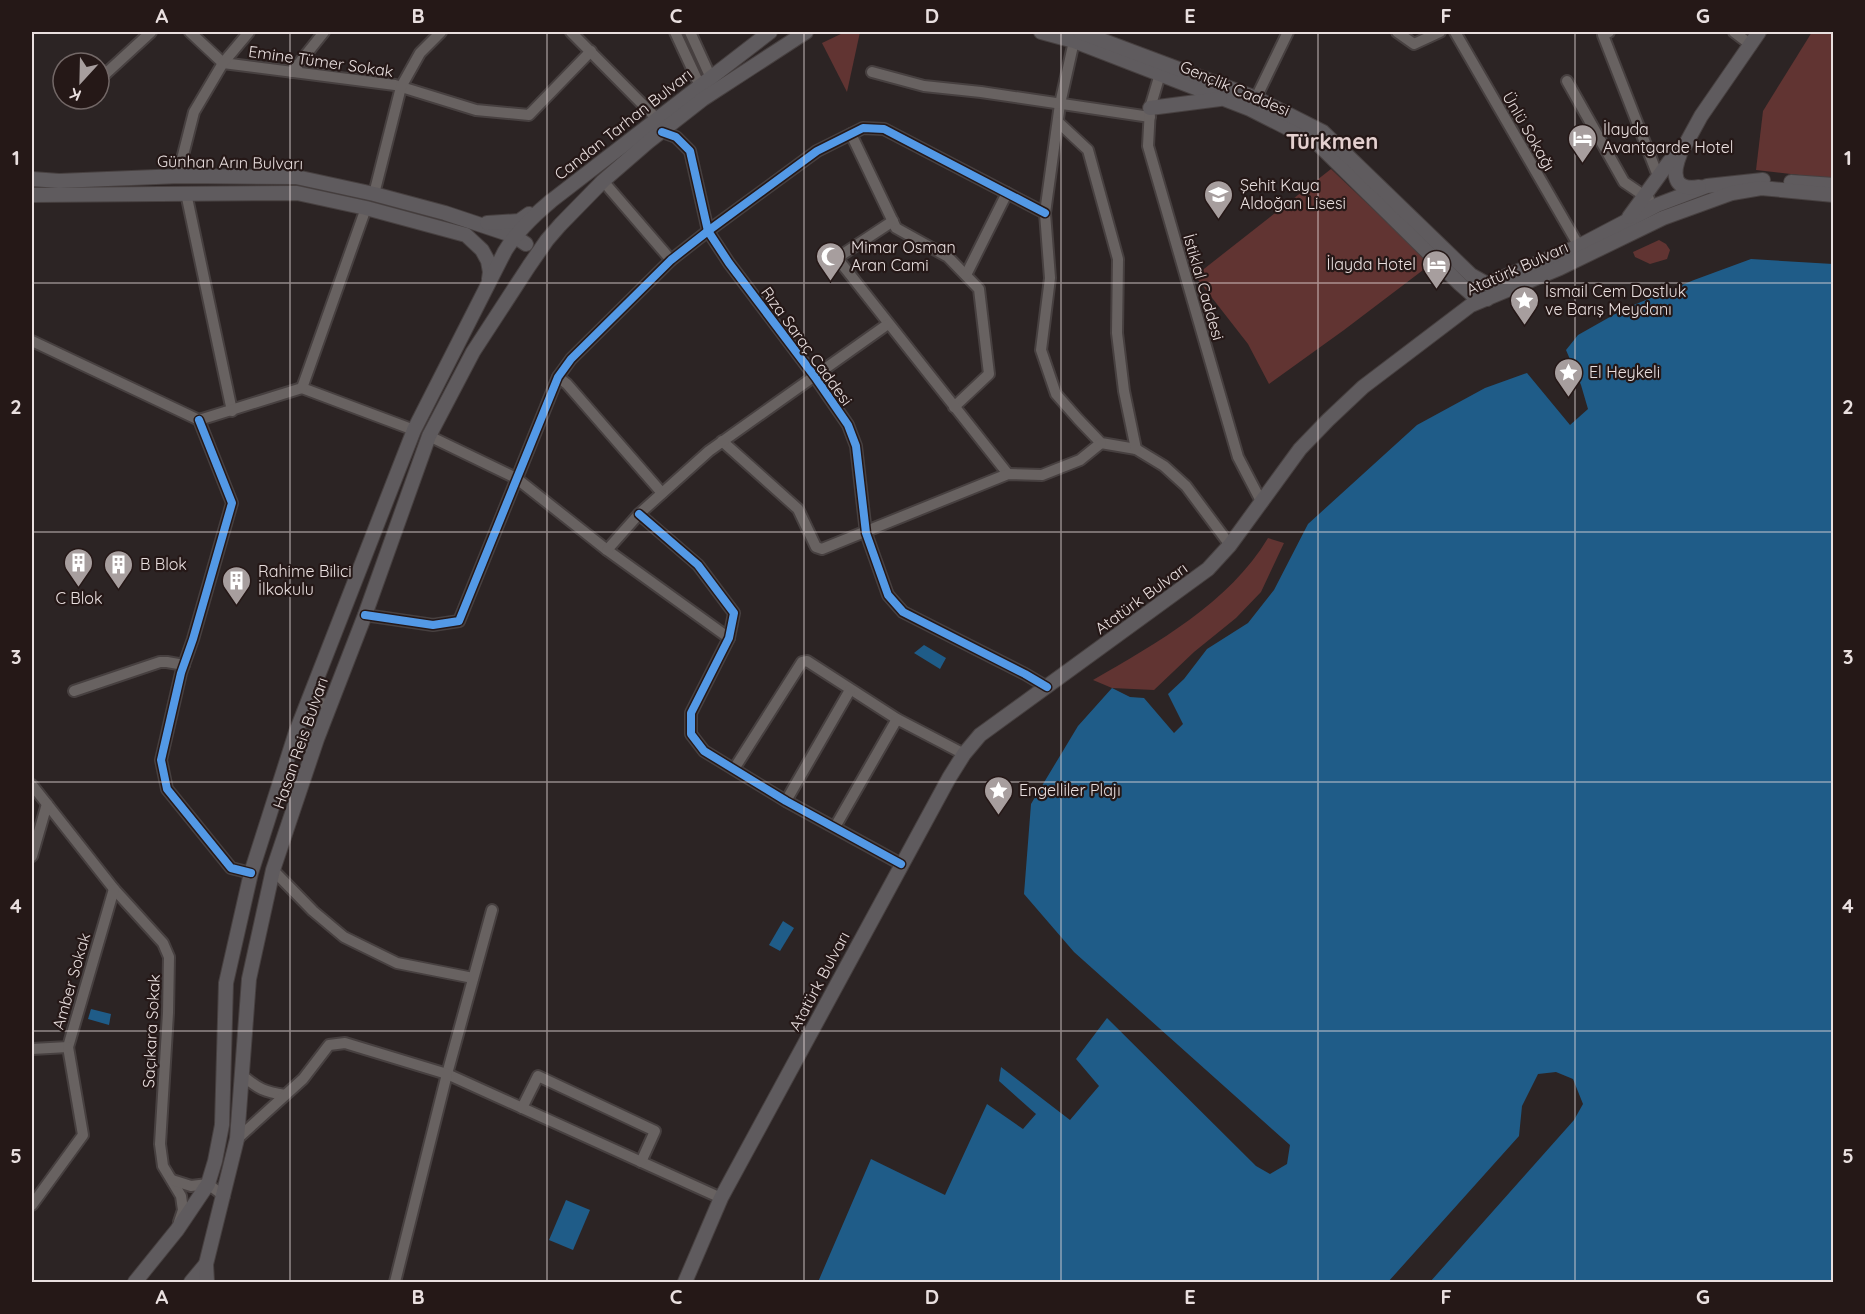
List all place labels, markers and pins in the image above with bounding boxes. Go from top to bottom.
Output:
place label: İlayda Avantgarde Hotel [1603,119,1733,157]
hotel icon: İlayda Avantgarde Hotel [1566,122,1598,164]
place label: Şehit Kaya Aldoğan Lisesi [1240,175,1346,213]
school or university icon: Şehit Kaya Aldoğan Lisesi [1203,178,1235,220]
place label: Mimar Osman Aran Cami [851,237,956,275]
mosque icon: Mimar Osman Aran Cami [814,240,846,282]
hotel icon: İlayda Hotel [1421,248,1453,290]
place label: İlayda Hotel [1327,254,1416,274]
place label: İsmail Cem Dostluk ve Barış Meydanı [1545,281,1686,319]
place icon: İsmail Cem Dostluk ve Barış Meydanı [1508,284,1540,326]
place icon: El Heykeli [1552,356,1584,398]
place label: El Heykeli [1589,362,1660,382]
building icon: C Blok [63,546,95,588]
building icon: B Blok [103,548,135,590]
place label: B Blok [140,554,187,574]
place label: Rahime Bilici İlkokulu [258,561,352,599]
building icon: Rahime Bilici İlkokulu [221,564,253,606]
place label: C Blok [56,588,102,608]
place icon: Engelliler Plajı [982,774,1014,816]
place label: Engelliler Plajı [1019,780,1121,800]

